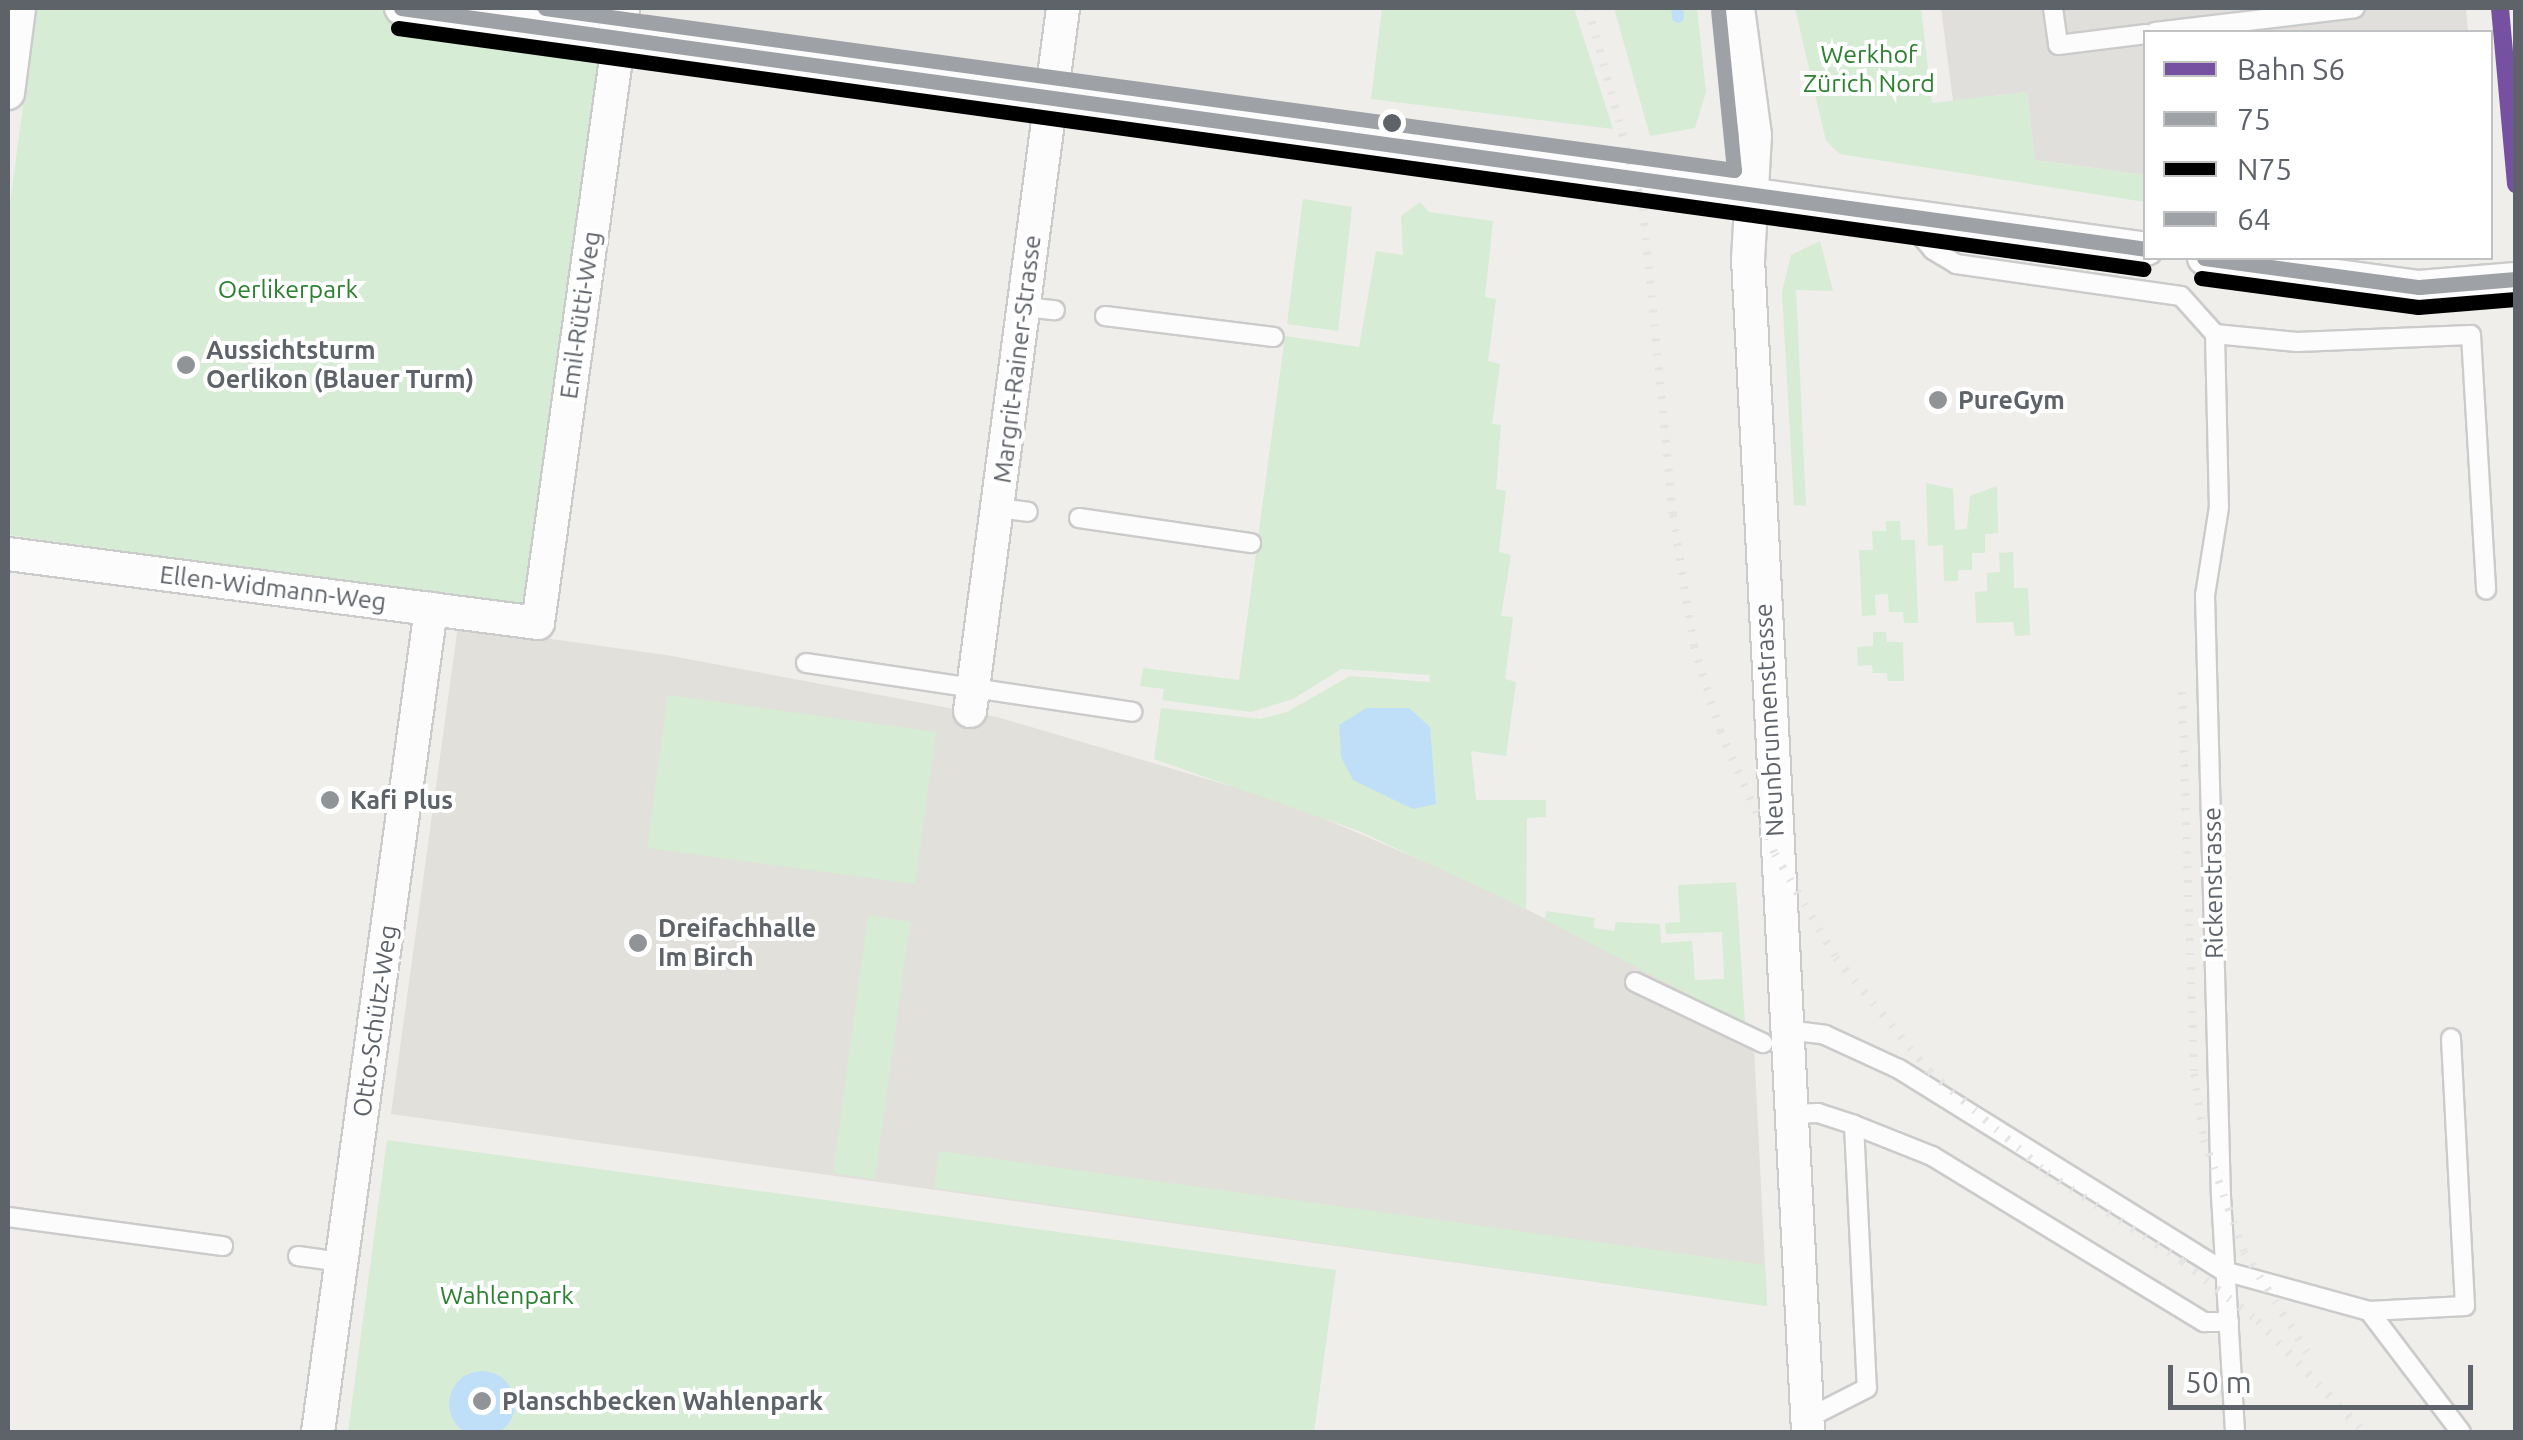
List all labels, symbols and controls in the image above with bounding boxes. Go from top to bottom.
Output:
legend [2143,30,2493,260]
park label: Werkhof Zürich Nord [1803,40,1935,99]
text: Bahn S6 [2237,52,2345,86]
text: 75 [2237,102,2271,136]
unlabelled marker [1382,113,1402,133]
text: N75 [2237,152,2292,186]
text: 64 [2237,202,2271,236]
street label: Emil-Rütti-Weg [553,229,607,401]
street label: Margrit-Rainer-Strasse [987,233,1047,485]
park label: Oerlikerpark [218,274,358,304]
place label: Aussichtsturm Oerlikon (Blauer Turm) [206,336,474,395]
marker: Aussichtsturm Oerlikon (Blauer Turm) [175,354,197,376]
place label: PureGym [1958,385,2065,415]
marker: PureGym [1927,389,1949,411]
street label: Ellen-Widmann-Weg [158,559,388,617]
street label: Neunbrunnenstrasse [1748,603,1790,837]
place label: Kafi Plus [350,785,453,815]
marker: Kafi Plus [319,789,341,811]
street label: Rickenstrasse [2197,807,2229,959]
place label: Dreifachhalle Im Birch [658,914,816,973]
street label: Otto-Schütz-Weg [347,923,403,1119]
marker: Dreifachhalle Im Birch [627,932,649,954]
park label: Wahlenpark [440,1280,574,1310]
scale bar [2173,1345,2478,1407]
text: 50 m [2185,1365,2252,1399]
place label: Planschbecken Wahlenpark [502,1386,823,1416]
marker: Planschbecken Wahlenpark [471,1390,493,1412]

